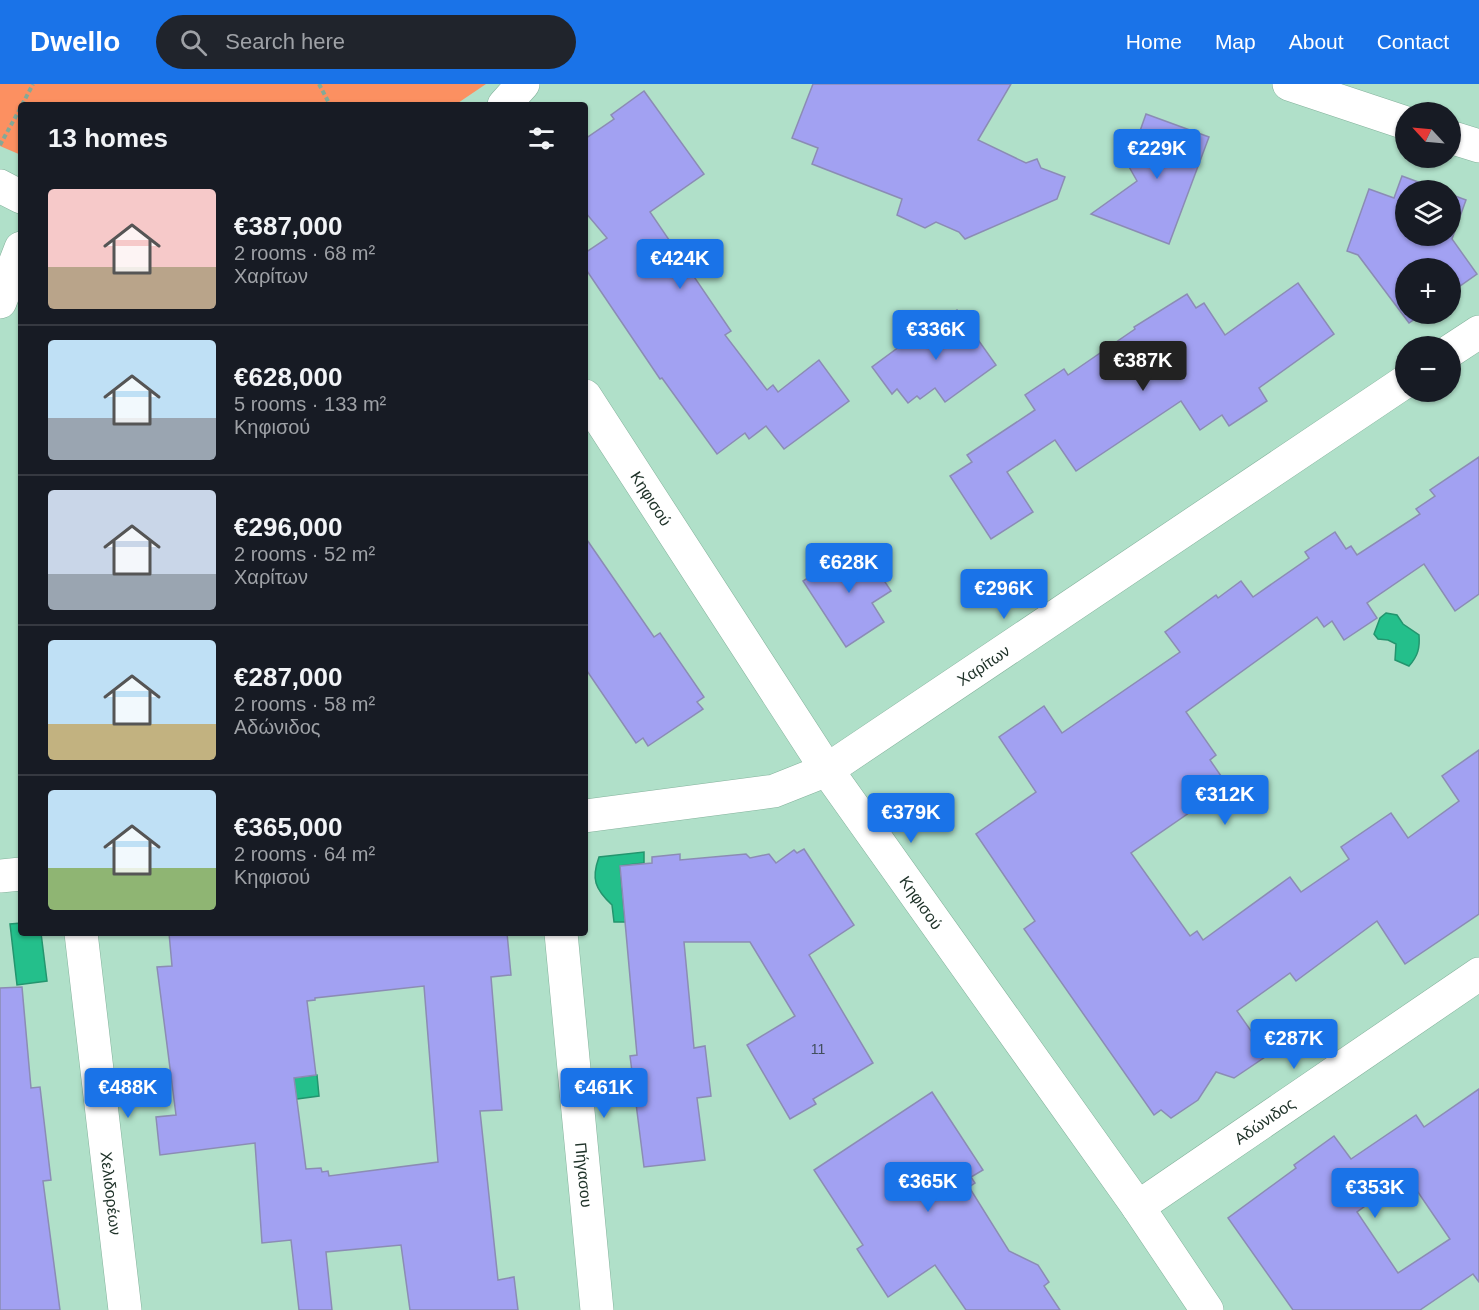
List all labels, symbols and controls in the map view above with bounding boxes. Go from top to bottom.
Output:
search box [156,15,576,69]
text: Dwello [30,26,120,57]
icon: search [177,26,210,59]
text: Search here [225,29,345,54]
text: Home [1126,30,1182,53]
text: Map [1215,30,1256,53]
text: About [1289,30,1344,53]
text: Contact [1377,30,1449,53]
north arrow [1395,102,1461,168]
map controls [1395,102,1461,402]
icon: filters [525,122,558,155]
text: 13 homes [48,123,168,153]
pin: €229K [1115,129,1199,180]
text: €229K [1128,137,1186,159]
button: layers [1395,180,1461,246]
text: €387,000 [234,211,342,241]
icon: home [96,213,168,285]
pin: €424K [638,239,722,290]
text: 2 rooms · 68 m² [234,242,375,264]
text: €424K [651,247,709,269]
button: + [1395,258,1461,324]
text: Χαρίτων [234,265,308,287]
pin: €336K [894,310,978,361]
text: €336K [907,318,965,340]
button: − [1395,336,1461,402]
pin: €387K [1101,341,1185,392]
text: €387K [1114,349,1172,371]
text: €628,000 [234,362,342,392]
icon: home [96,364,168,436]
text: 5 rooms · 133 m² [234,393,386,415]
text: Κηφισού [234,416,310,438]
street label: Κηφισού [627,468,675,529]
text: €296,000 [234,512,342,542]
icon: home [96,514,168,586]
text: 2 rooms · 52 m² [234,543,375,565]
pin: €628K [807,543,891,594]
text: €628K [820,551,878,573]
text: Χαρίτων [234,566,308,588]
pin: €296K [962,569,1046,620]
text: €296K [975,577,1033,599]
street label: Χαρίτων [954,642,1013,689]
text: €287,000 [234,662,342,692]
icon: home [96,664,168,736]
text: 2 rooms · 58 m² [234,693,375,715]
text: Αδώνιδος [234,716,320,738]
pin: €312K [1183,775,1267,826]
text: €312K [1196,783,1254,805]
pin: €379K [869,793,953,844]
text: €379K [882,801,940,823]
text: €365,000 [234,812,342,842]
icon: home [96,814,168,886]
text: 2 rooms · 64 m² [234,843,375,865]
text: Κηφισού [234,866,310,888]
street label: Κηφισού [896,873,945,933]
pin: €287K [1252,1019,1336,1070]
text: €287K [1265,1027,1323,1049]
house number: 11 [811,1041,825,1057]
pin: €488K [86,1068,170,1119]
pin: €461K [562,1068,646,1119]
text: €488K [99,1076,157,1098]
text: €461K [575,1076,633,1098]
street label: Αδώνιδος [1231,1094,1298,1148]
street label: Πήγασου [572,1142,595,1208]
street label: Χελιδορέων [98,1151,124,1236]
pin: €365K [886,1162,970,1213]
pin: €353K [1333,1168,1417,1219]
text: €365K [899,1170,957,1192]
text: €353K [1346,1176,1404,1198]

